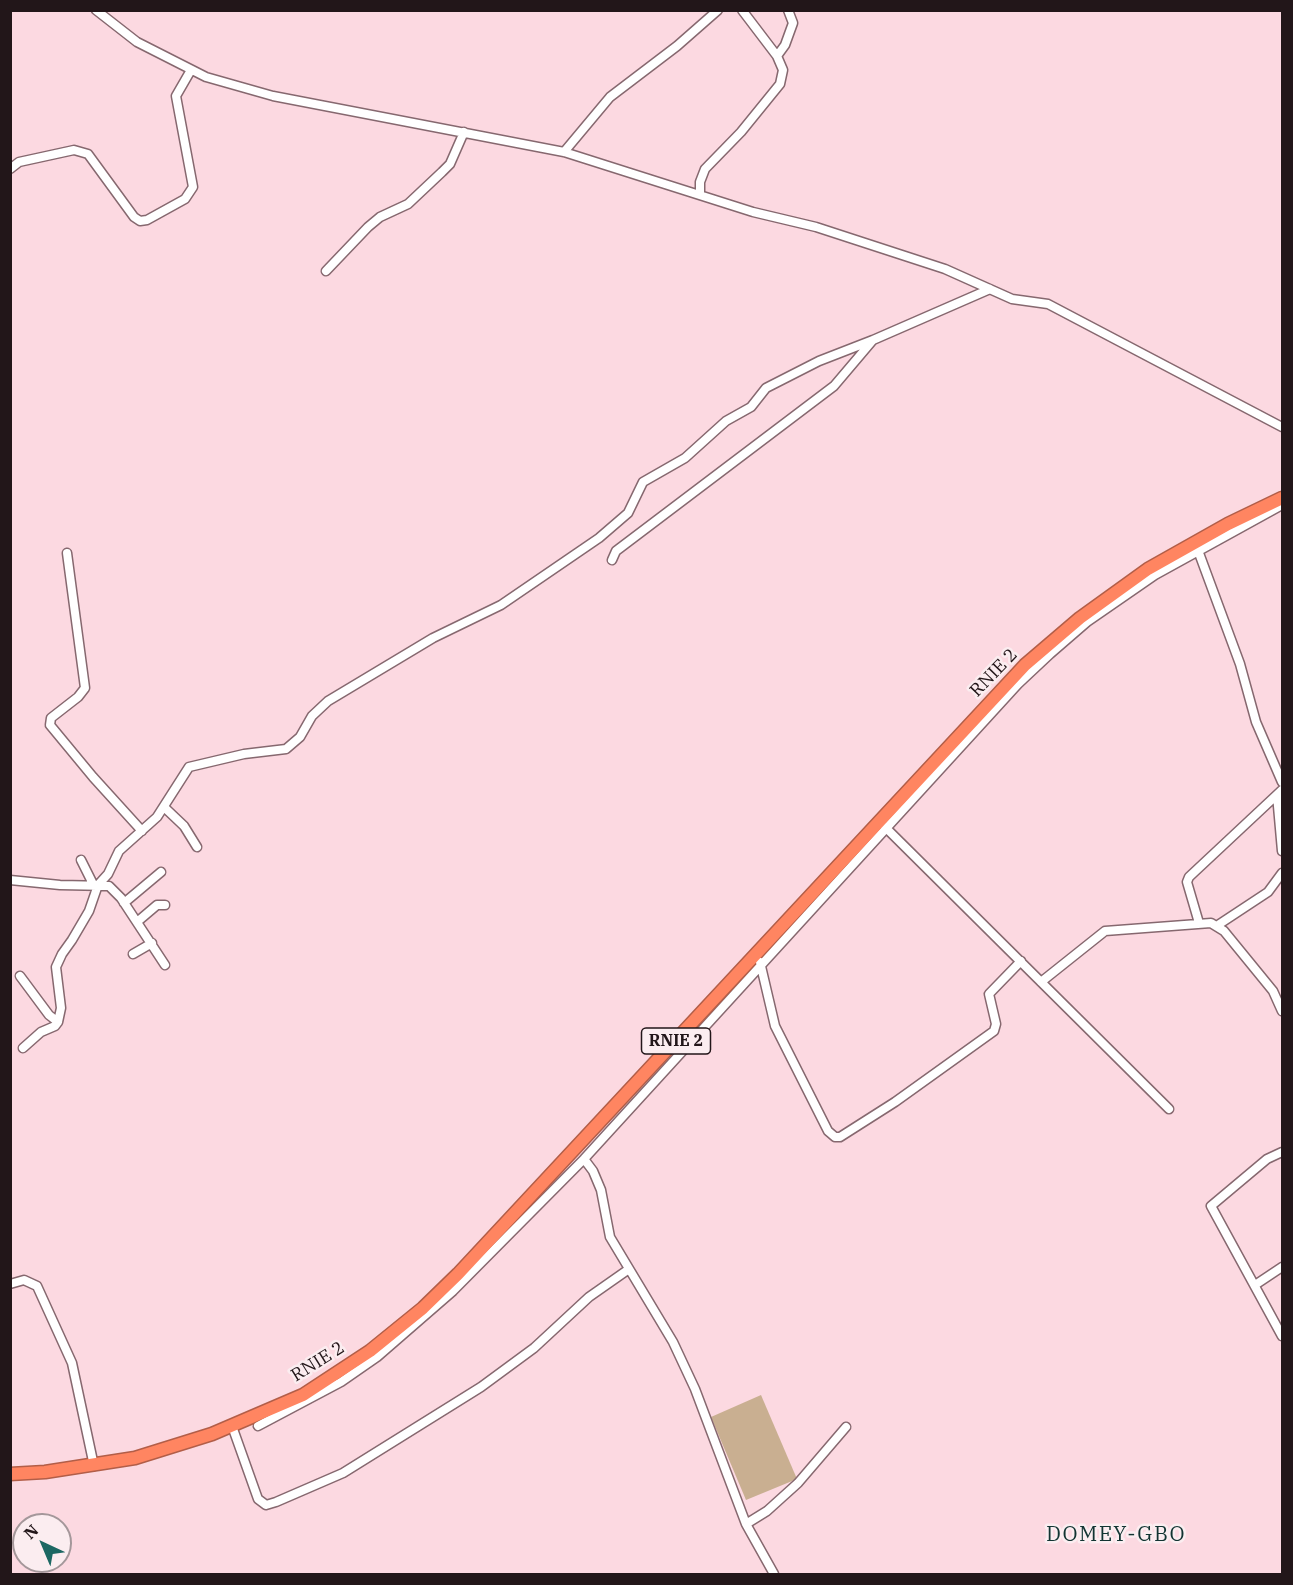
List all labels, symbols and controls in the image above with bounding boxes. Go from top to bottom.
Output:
street label: RNIE 2 [966,644,1022,702]
road number: RNIE 2 [642,1028,710,1054]
street label: RNIE 2 [287,1337,349,1387]
north arrow [12,1513,72,1573]
text: N [19,1520,42,1543]
district label: DOMEY-GBO [1046,1522,1186,1548]

